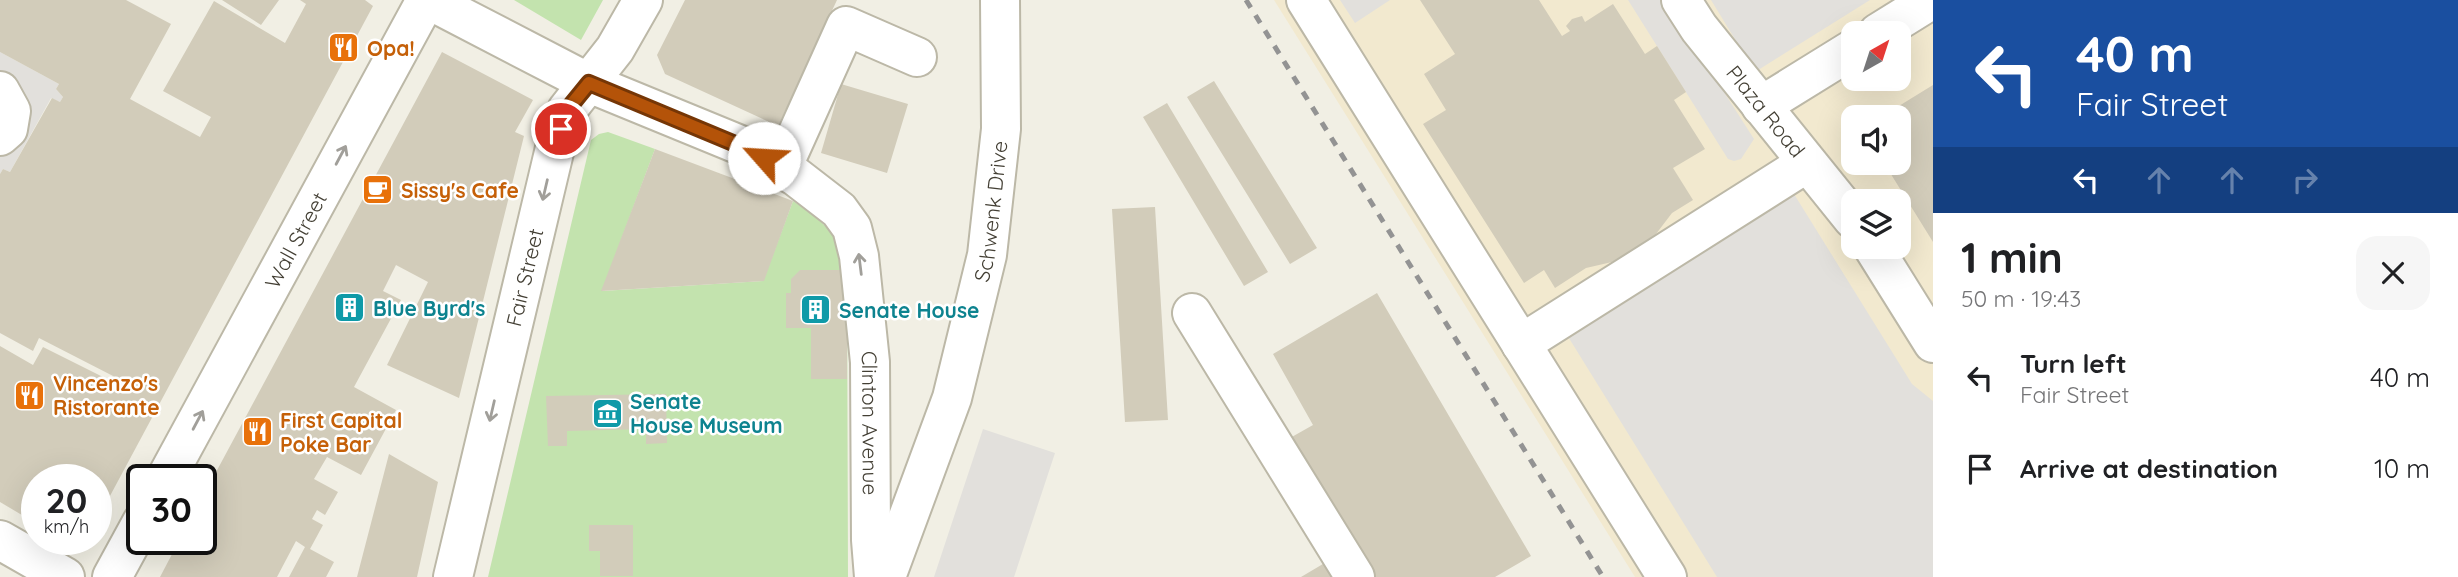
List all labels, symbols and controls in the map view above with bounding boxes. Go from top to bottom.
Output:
north arrow [1841,21,1911,91]
map controls [1841,21,1911,259]
text: 40 m [2076,23,2194,84]
icon: left [1961,28,2052,119]
restaurant icon: Opa! [327,31,361,65]
place label: Opa! [367,35,415,61]
street label: Plaza Road [1721,60,1811,162]
text: Fair Street [2076,84,2228,124]
pin [531,99,591,159]
button: sound [1841,105,1911,175]
icon: arrive [542,110,580,148]
position arrow [727,121,801,195]
street label: Schwenk Drive [968,139,1013,284]
one-way arrow [335,145,348,166]
icon: left [2067,161,2105,199]
icon: ahead [2140,161,2178,199]
icon: ahead [2213,161,2251,199]
icon: right [2286,161,2324,199]
cafe icon: Sissy's Cafe [361,173,395,207]
place label: Sissy's Cafe [401,177,519,203]
one-way arrow [538,178,551,201]
street label: Wall Street [259,188,332,293]
button: layers [1841,189,1911,259]
street label: Fair Street [500,226,548,329]
text: 1 min [1961,231,2063,284]
button: close [2356,236,2430,310]
one-way arrow [853,254,866,276]
text: 50 m · 19:43 [1961,284,2081,313]
building icon: Blue Byrd's [333,291,367,325]
building icon: Senate House [799,293,833,327]
place label: Blue Byrd's [373,295,485,321]
place label: Senate House [839,297,979,323]
text: Turn left [2020,347,2127,380]
street label: Clinton Avenue [856,349,884,495]
icon: left [1961,359,1999,397]
text: 40 m [2370,361,2430,394]
place label: Vincenzo's Ristorante [53,370,160,420]
restaurant icon: Vincenzo's Ristorante [13,378,47,412]
text: Fair Street [2020,380,2129,409]
place label: Senate House Museum [630,388,783,438]
museum icon: Senate House Museum [590,396,624,430]
one-way arrow [485,399,498,422]
place label: First Capital Poke Bar [280,407,402,457]
one-way arrow [191,410,205,430]
restaurant icon: First Capital Poke Bar [240,415,274,449]
icon: arrive [1961,450,1999,488]
text: Arrive at destination [2020,452,2278,485]
text: 10 m [2374,452,2430,485]
speed limit sign: 30 [126,464,217,555]
text: 20 [46,478,87,522]
text: km/h [44,515,89,538]

